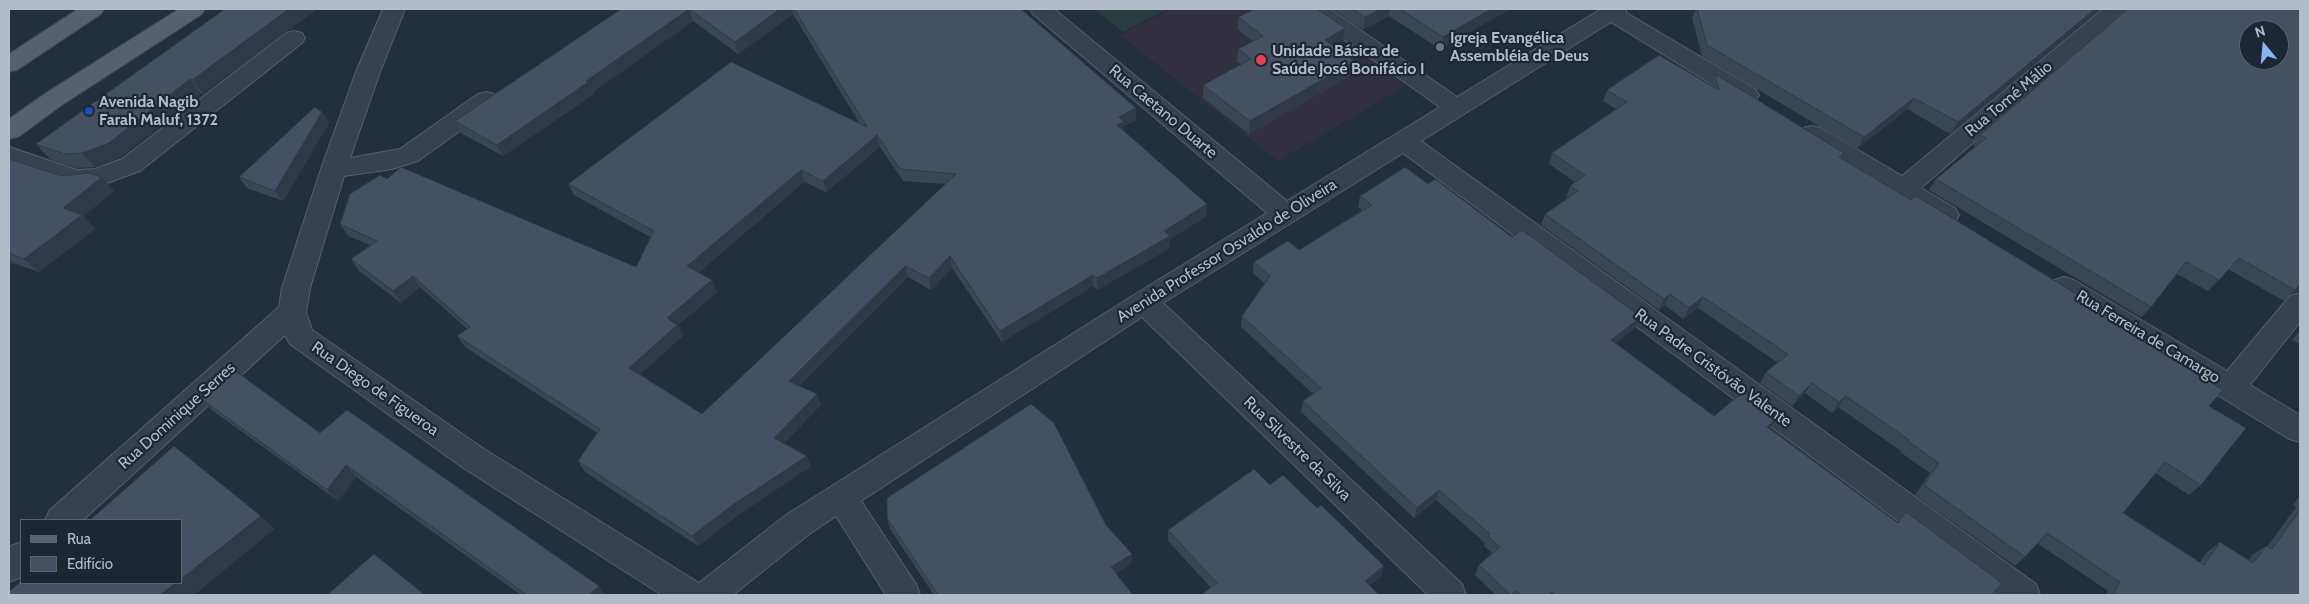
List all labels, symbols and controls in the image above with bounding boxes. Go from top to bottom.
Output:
north arrow [2239,20,2289,70]
text: N [2253,22,2267,42]
place label: Igreja Evangélica Assembléia de Deus [1450,28,1589,66]
place label: Unidade Básica de Saúde José Bonifácio I [1272,41,1425,79]
marker: Igreja Evangélica Assembléia de Deus [1434,41,1446,53]
marker: Unidade Básica de Saúde José Bonifácio I [1254,53,1268,67]
street label: Rua Tomé Málio [1962,57,2056,141]
street label: Rua Caetano Duarte [1105,61,1221,163]
place label: Avenida Nagib Farah Maluf, 1372 [99,92,218,130]
marker: Avenida Nagib Farah Maluf, 1372 [83,105,95,117]
street label: Avenida Professor Osvaldo de Oliveira [1114,175,1340,327]
street label: Rua Ferreira de Camargo [2073,286,2223,388]
street label: Rua Padre Cristóvão Valente [1631,305,1795,431]
street label: Rua Diego de Figueroa [308,338,442,440]
street label: Rua Dominique Serres [115,358,239,474]
street label: Rua Silvestre da Silva [1239,393,1355,505]
legend [20,519,182,584]
text: Rua [67,530,91,548]
text: Edifício [67,555,113,573]

